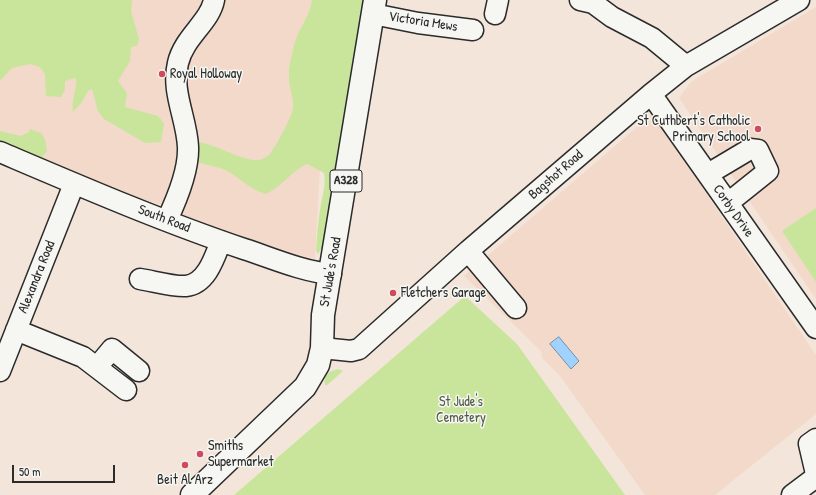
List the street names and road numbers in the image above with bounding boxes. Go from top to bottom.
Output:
street label: Victoria Mews [387,8,459,36]
street label: Bagshot Road [525,147,587,203]
road number: A328 [330,170,362,192]
street label: Corby Drive [709,182,757,240]
street label: South Road [136,201,192,237]
street label: St Jude's Road [317,236,345,308]
street label: Alexandra Road [15,238,59,316]

